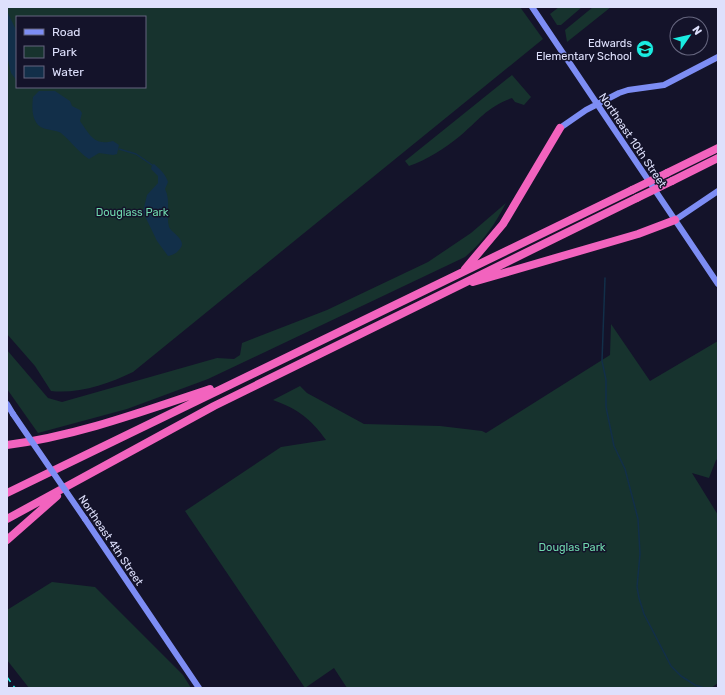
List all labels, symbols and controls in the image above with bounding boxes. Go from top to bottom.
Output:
legend [16,16,146,88]
north arrow [669,16,709,56]
text: N [689,24,705,38]
text: Road [52,25,80,39]
place label: Edwards Elementary School [536,37,632,63]
school or university icon: Edwards Elementary School [635,39,655,59]
text: Park [52,45,78,59]
text: Water [52,65,84,79]
street label: Northeast 10th Street [596,91,669,191]
park label: Douglass Park [96,206,169,219]
street label: Northeast 4th Street [75,493,146,589]
park label: Douglas Park [538,541,606,554]

